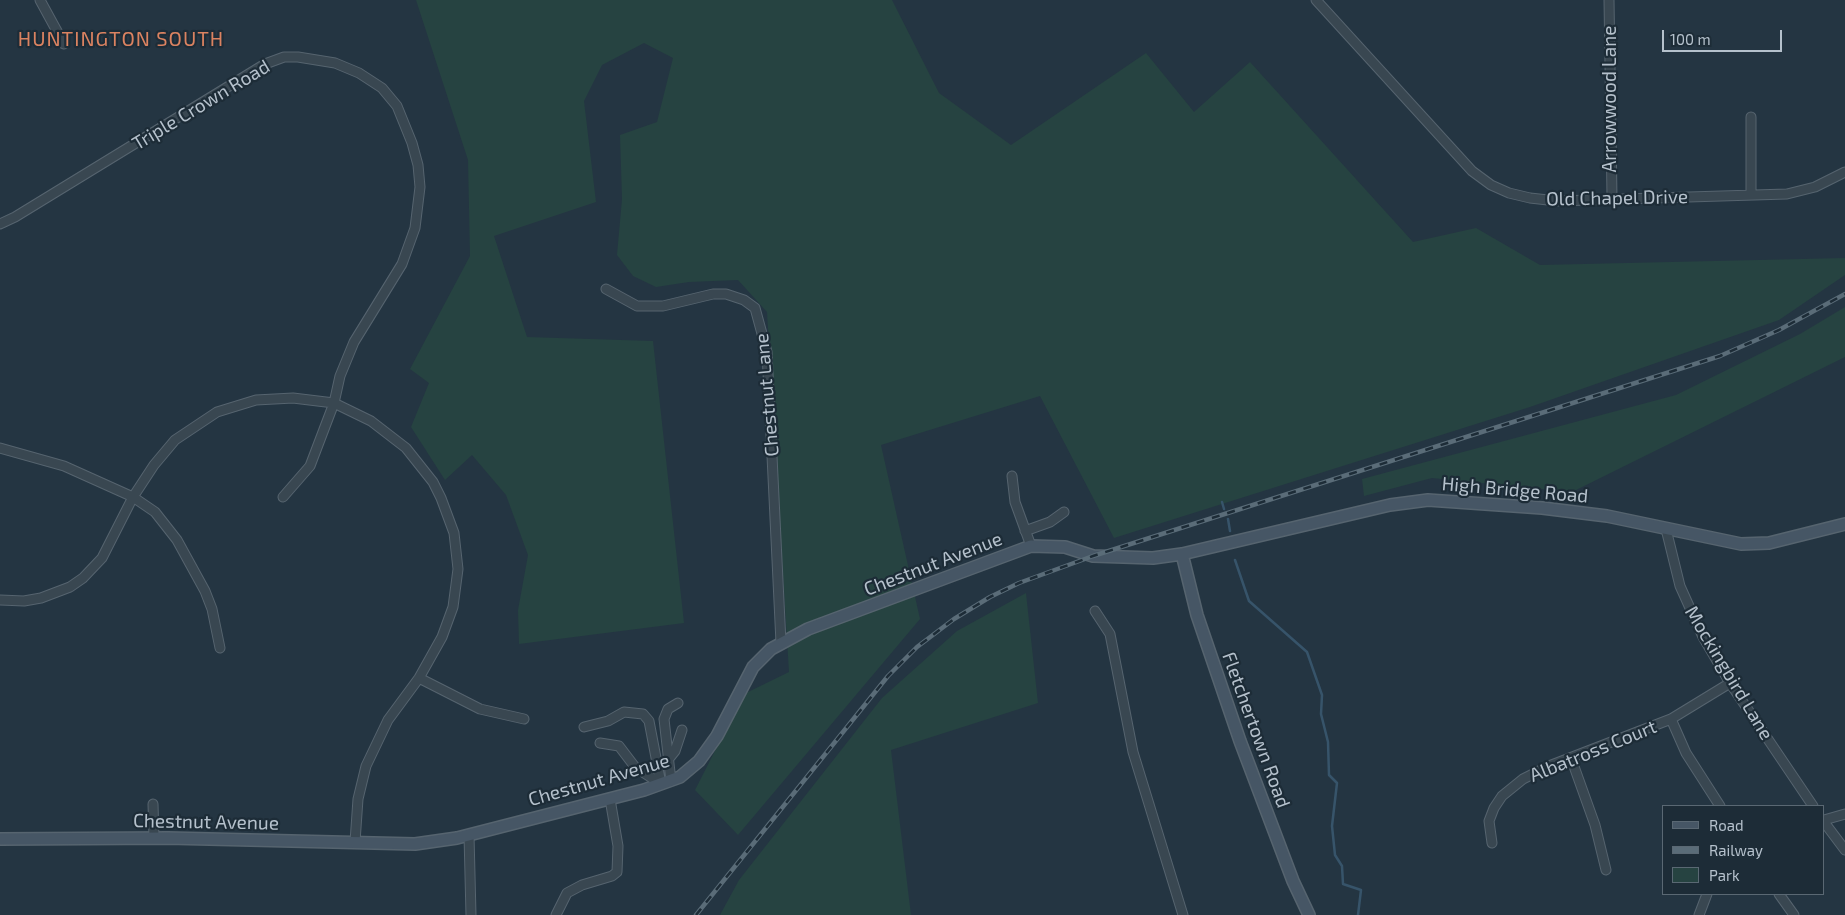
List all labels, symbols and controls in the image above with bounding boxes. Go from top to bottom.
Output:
scale bar [1665,20,1785,52]
street label: Arrowwood Lane [1599,26,1621,172]
district label: HUNTINGTON SOUTH [16,27,226,51]
text: 100 m [1670,30,1711,48]
street label: Triple Crown Road [128,55,274,155]
street label: Old Chapel Drive [1546,185,1688,211]
street label: Chestnut Lane [750,332,784,458]
street label: High Bridge Road [1441,472,1589,508]
street label: Chestnut Avenue [861,527,1005,601]
street label: Mockingbird Lane [1680,602,1778,744]
street label: Fletchertown Road [1217,649,1295,811]
street label: Albatross Court [1526,715,1660,787]
street label: Chestnut Avenue [526,749,672,811]
legend [1662,805,1825,895]
street label: Chestnut Avenue [133,809,279,835]
text: Road [1709,816,1744,834]
text: Railway [1709,841,1763,859]
text: Park [1709,866,1740,884]

